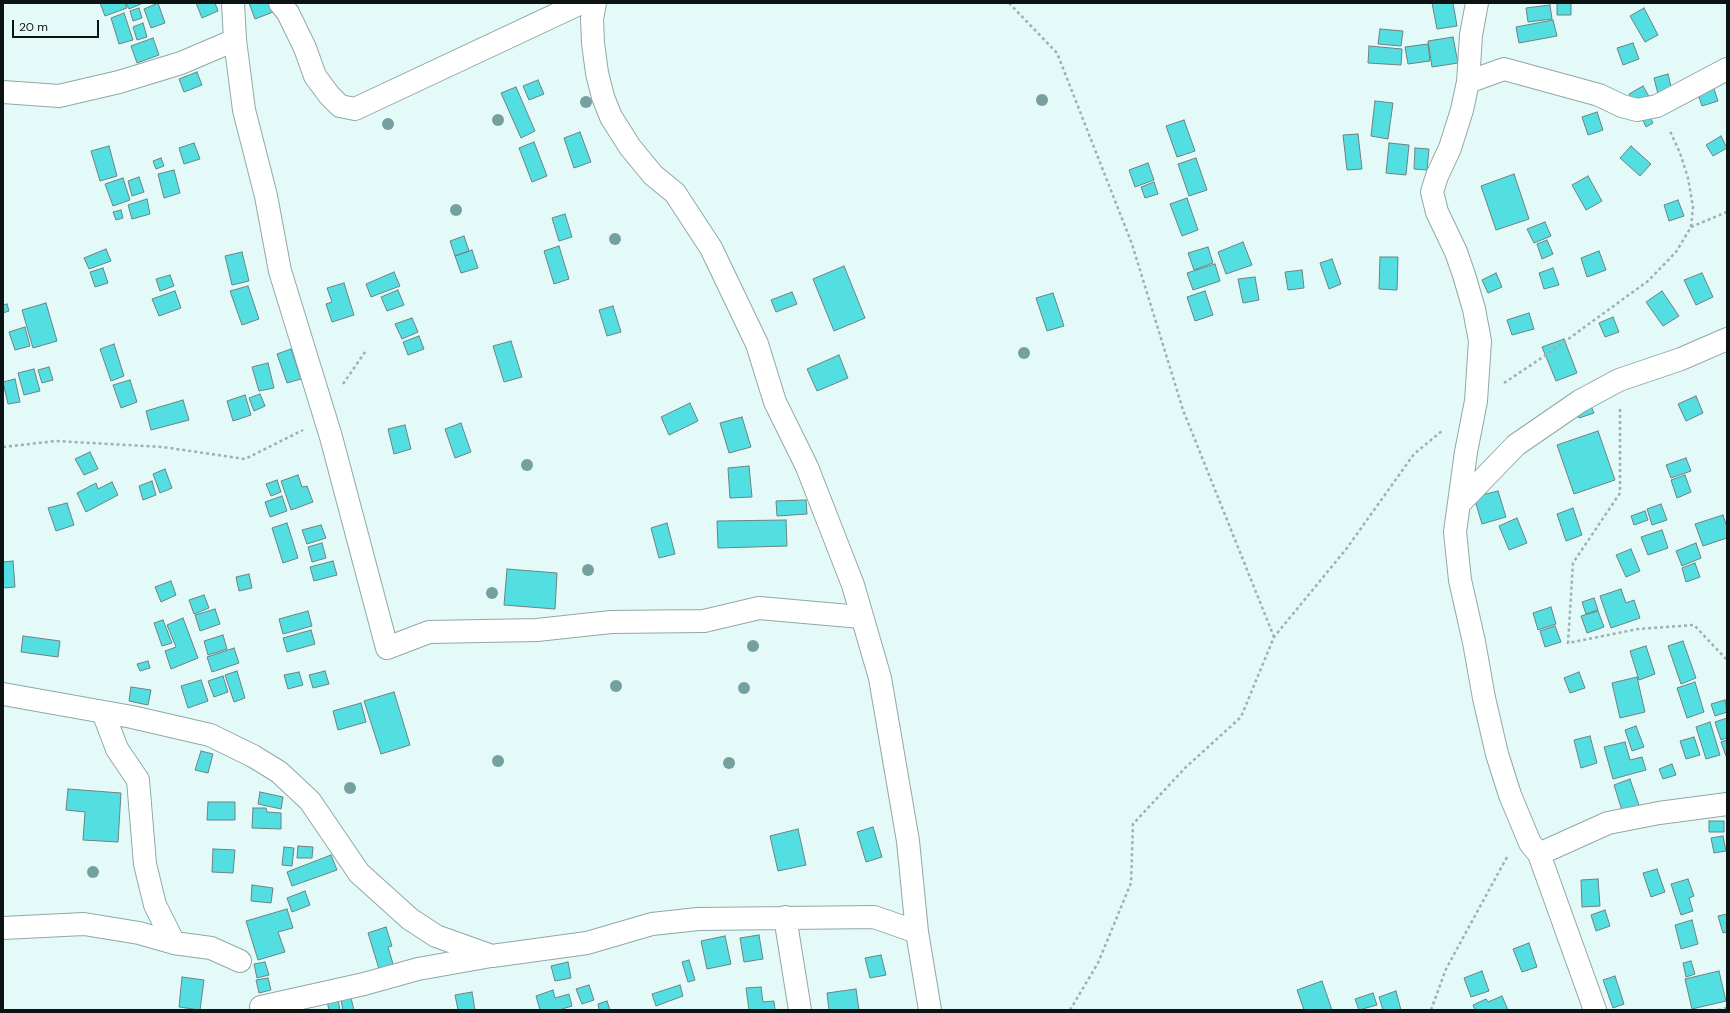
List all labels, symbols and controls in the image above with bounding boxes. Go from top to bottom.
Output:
scale bar [14,12,101,38]
text: 20 m [19,19,48,35]

